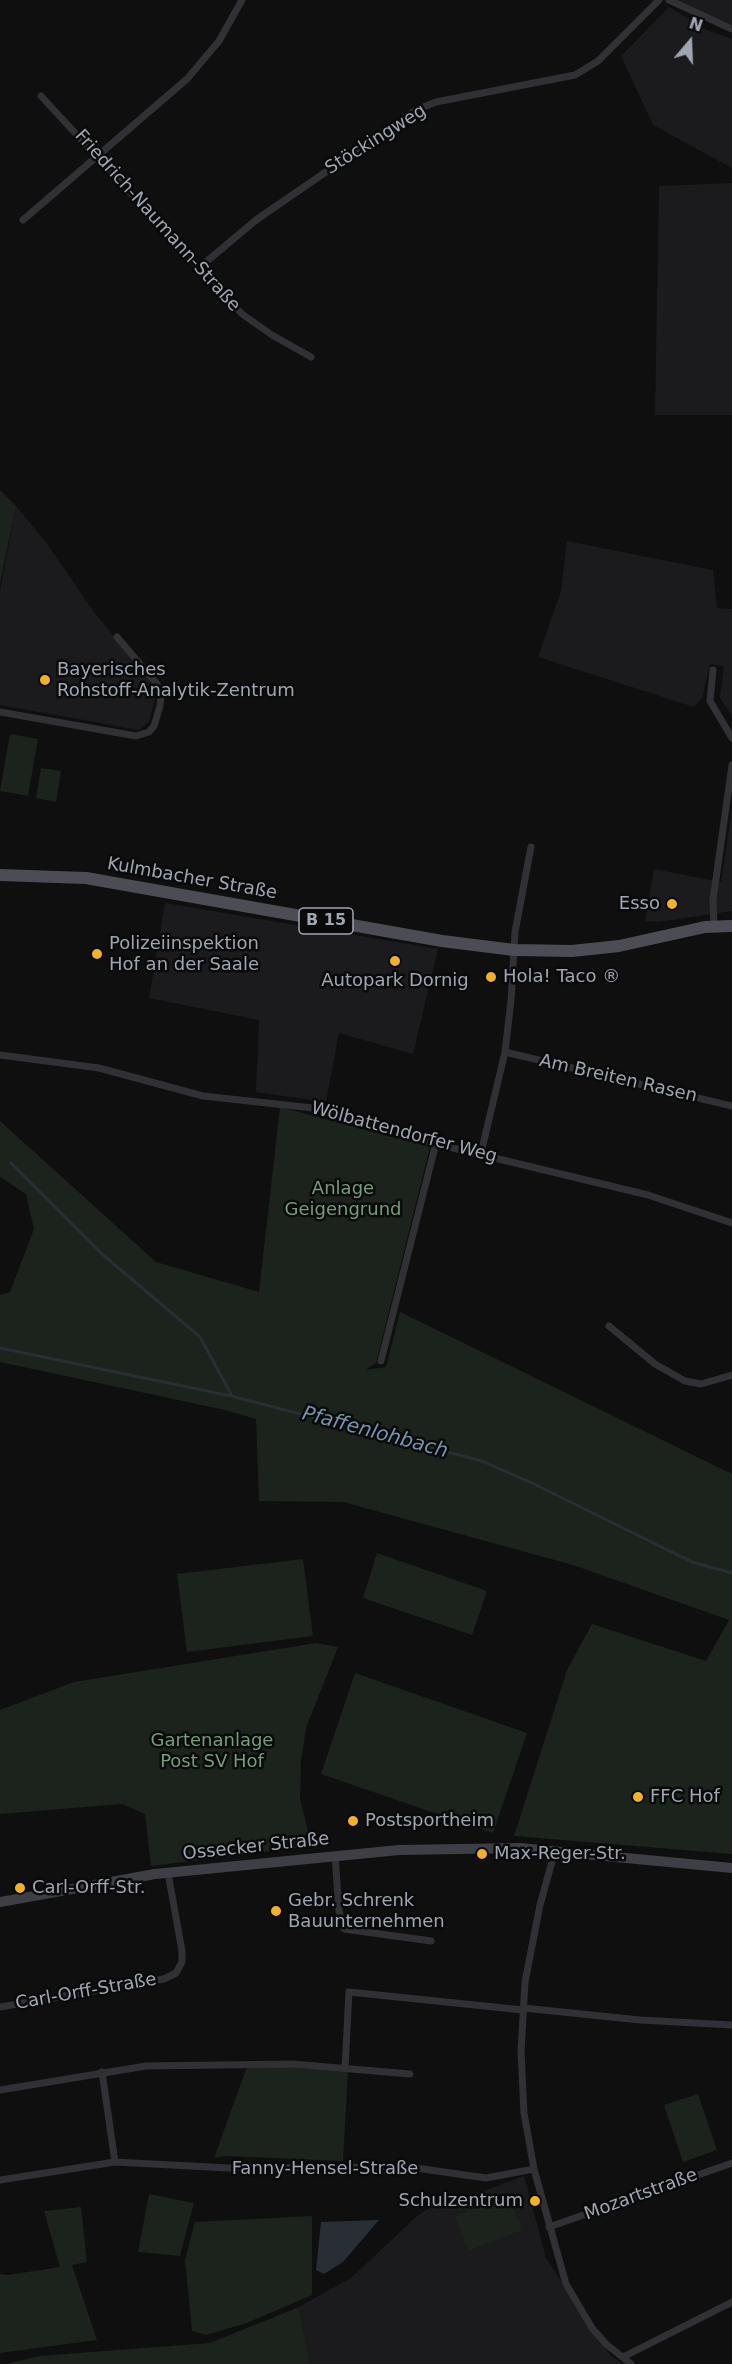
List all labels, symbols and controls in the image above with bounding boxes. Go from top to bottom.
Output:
north arrow [660,12,720,72]
text: N [687,13,705,36]
street label: Stöckingweg [322,100,430,180]
street label: Friedrich-Naumann-Straße [70,126,244,316]
place label: Bayerisches Rohstoff-Analytik-Zentrum [57,659,295,702]
marker: Bayerisches Rohstoff-Analytik-Zentrum [38,673,52,687]
street label: Kulmbacher Straße [105,853,279,905]
place label: Esso [619,893,660,915]
marker: Esso [665,897,679,911]
road number: B 15 [299,908,353,934]
place label: Polizeiinspektion Hof an der Saale [109,933,259,976]
marker: Polizeiinspektion Hof an der Saale [90,947,104,961]
marker: Autopark Dornig [388,954,402,968]
place label: Hola! Taco ® [503,966,620,988]
place label: Autopark Dornig [321,970,469,992]
marker: Hola! Taco ® [484,970,498,984]
street label: Am Breiten Rasen [537,1050,699,1108]
street label: Wölbattendorfer Weg [309,1098,499,1168]
park label: Anlage Geigengrund [284,1178,401,1220]
water label: Pfaffenlohbach [300,1402,450,1464]
park label: Gartenanlage Post SV Hof [151,1730,273,1772]
place label: FFC Hof [650,1786,720,1808]
marker: FFC Hof [631,1790,645,1804]
place label: Postsportheim [365,1810,494,1832]
marker: Postsportheim [346,1814,360,1828]
street label: Ossecker Straße [182,1829,330,1865]
place label: Max-Reger-Str. [494,1843,626,1865]
marker: Max-Reger-Str. [475,1847,489,1861]
place label: Carl-Orff-Str. [32,1877,145,1899]
marker: Carl-Orff-Str. [13,1881,27,1895]
place label: Gebr. Schrenk Bauunternehmen [288,1890,445,1932]
marker: Gebr. Schrenk Bauunternehmen [269,1904,283,1918]
street label: Carl-Orff-Straße [14,1969,158,2015]
street label: Fanny-Hensel-Straße [232,2158,418,2180]
street label: Mozartstraße [582,2165,700,2225]
place label: Schulzentrum [399,2190,523,2212]
marker: Schulzentrum [528,2194,542,2208]

